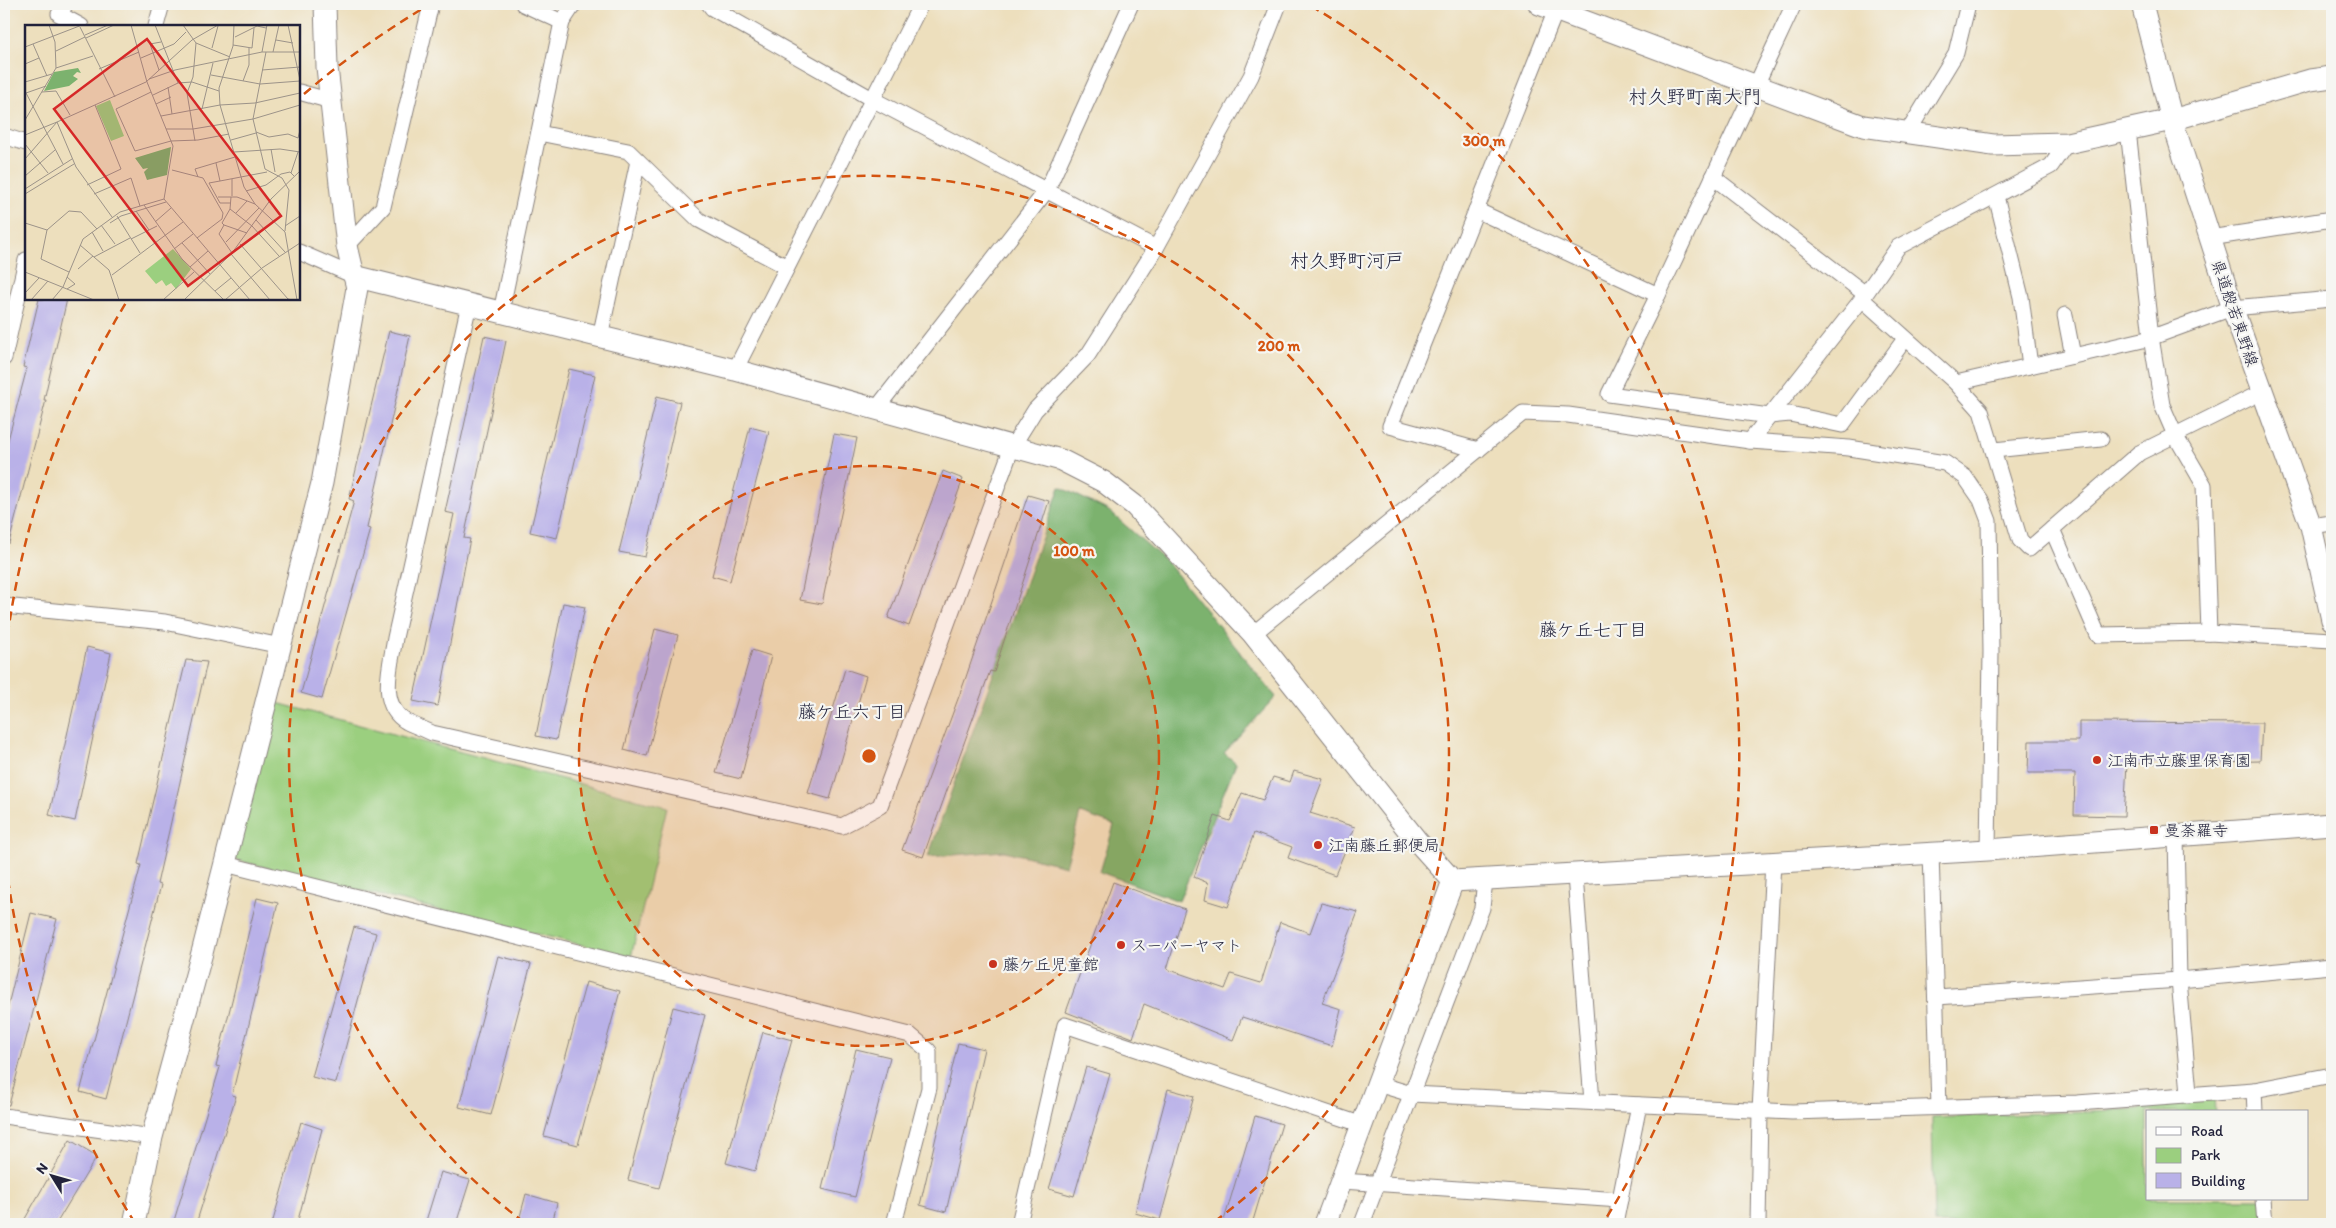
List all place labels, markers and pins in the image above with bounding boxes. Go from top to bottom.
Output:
centre of rings [860,747,878,765]
place label: 江南市立藤里保育園 [2107,751,2251,770]
marker: 江南市立藤里保育園 [2091,754,2103,766]
place label: 曼荼羅寺 [2164,821,2228,840]
marker: 曼荼羅寺 [2148,824,2160,836]
place label: 江南藤丘郵便局 [1328,836,1440,855]
marker: 江南藤丘郵便局 [1312,839,1324,851]
place label: スーパーヤマト [1131,936,1242,955]
marker: スーパーヤマト [1115,939,1127,951]
place label: 藤ケ丘児童館 [1003,955,1099,974]
marker: 藤ケ丘児童館 [987,958,999,970]

